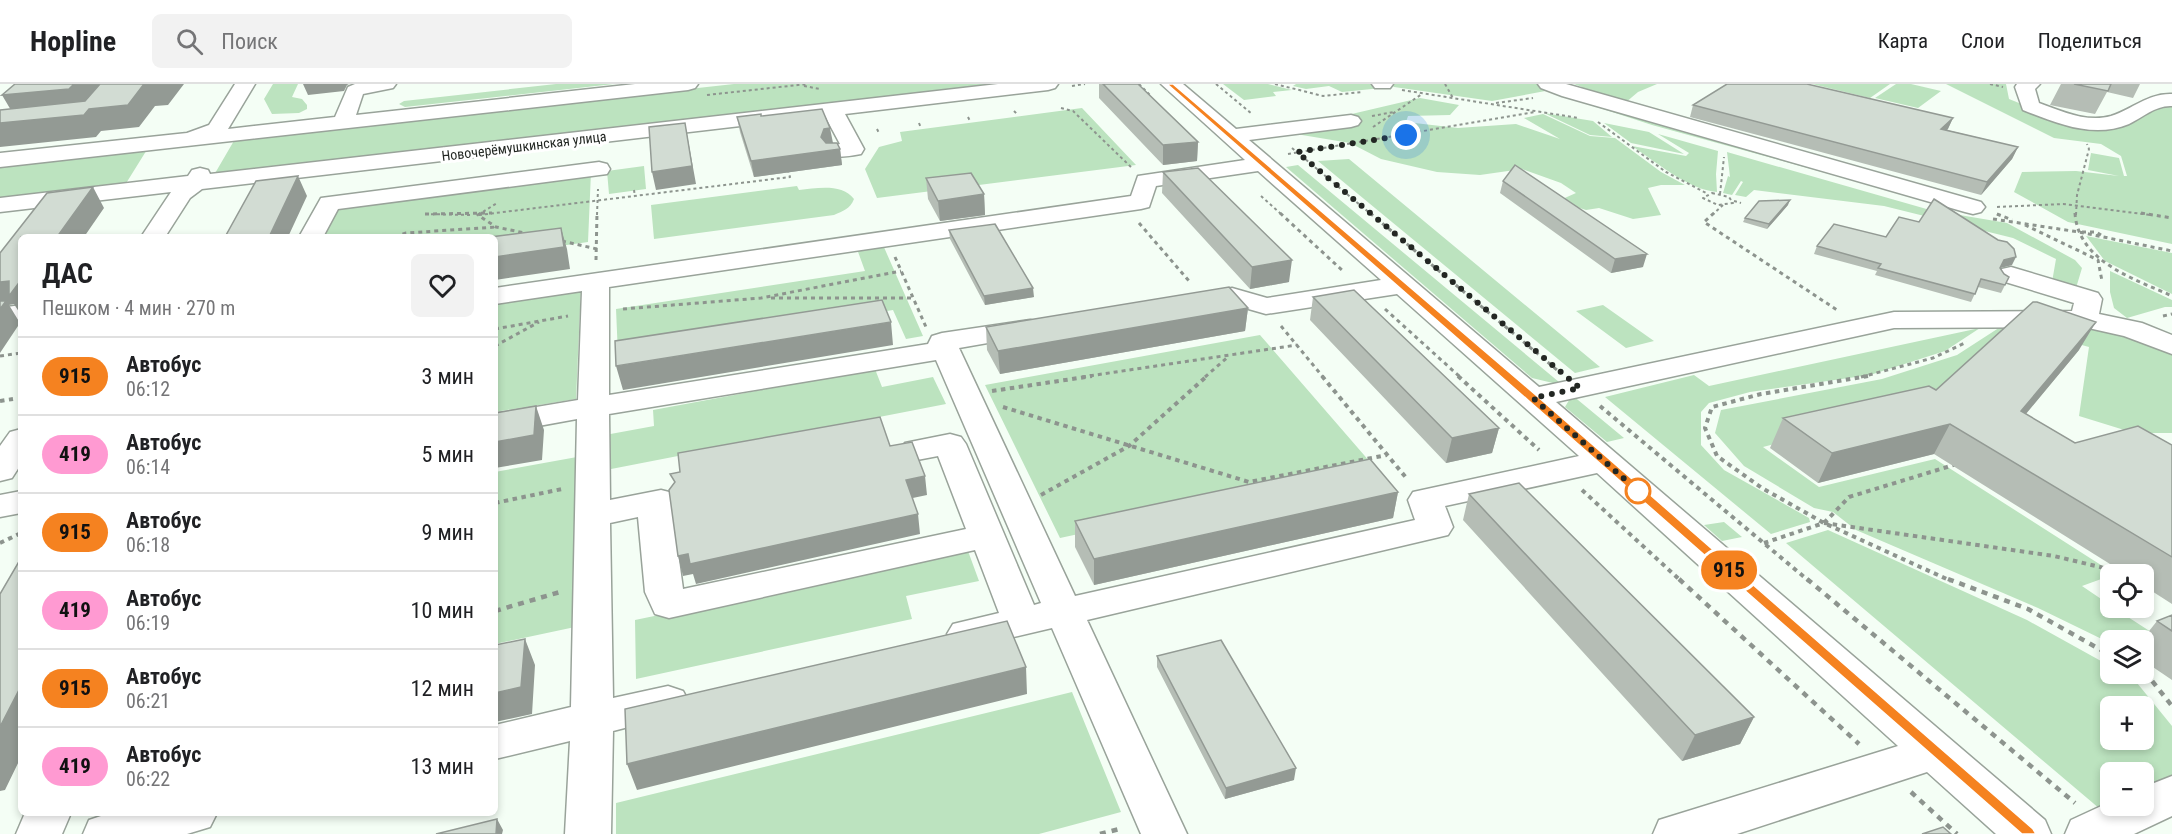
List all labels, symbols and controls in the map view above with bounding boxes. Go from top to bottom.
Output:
search box [152,14,572,68]
text: Hopline [30,25,116,58]
icon: search [173,25,206,58]
text: Поиск [221,29,278,54]
text: Карта [1878,29,1928,53]
text: Слои [1961,29,2005,53]
text: Поделиться [2038,29,2142,53]
your location [1391,120,1421,150]
street label: Новочерёмушкинская улица [441,128,607,164]
button: heart [411,254,474,317]
text: ДАС [42,257,93,290]
text: Пешком · 4 мин · 270 m [42,296,235,320]
text: Автобус [126,352,201,377]
text: 915 [59,364,91,388]
text: 3 мин [421,364,474,389]
text: 06:12 [126,377,170,401]
text: Автобус [126,430,201,455]
text: 419 [59,442,91,466]
text: 5 мин [421,442,474,467]
text: 06:14 [126,455,170,479]
unlabelled marker [1625,478,1651,504]
text: Автобус [126,508,201,533]
text: 915 [59,520,91,544]
text: 9 мин [421,520,474,545]
text: 06:18 [126,533,170,557]
line badge: 915 [1694,550,1764,590]
text: 915 [1713,558,1745,582]
map controls [2100,564,2154,816]
button: locate [2100,564,2154,618]
text: Автобус [126,586,201,611]
text: 419 [59,598,91,622]
text: 10 мин [411,598,474,623]
text: 06:19 [126,611,170,635]
button: layers [2100,630,2154,684]
text: Автобус [126,664,201,689]
text: 915 [59,676,91,700]
text: 12 мин [411,676,474,701]
text: 06:21 [126,689,170,713]
button: + [2100,696,2154,750]
text: Автобус [126,742,201,767]
text: 419 [59,754,91,778]
text: 13 мин [411,754,474,779]
button: − [2100,762,2154,816]
text: 06:22 [126,767,170,791]

